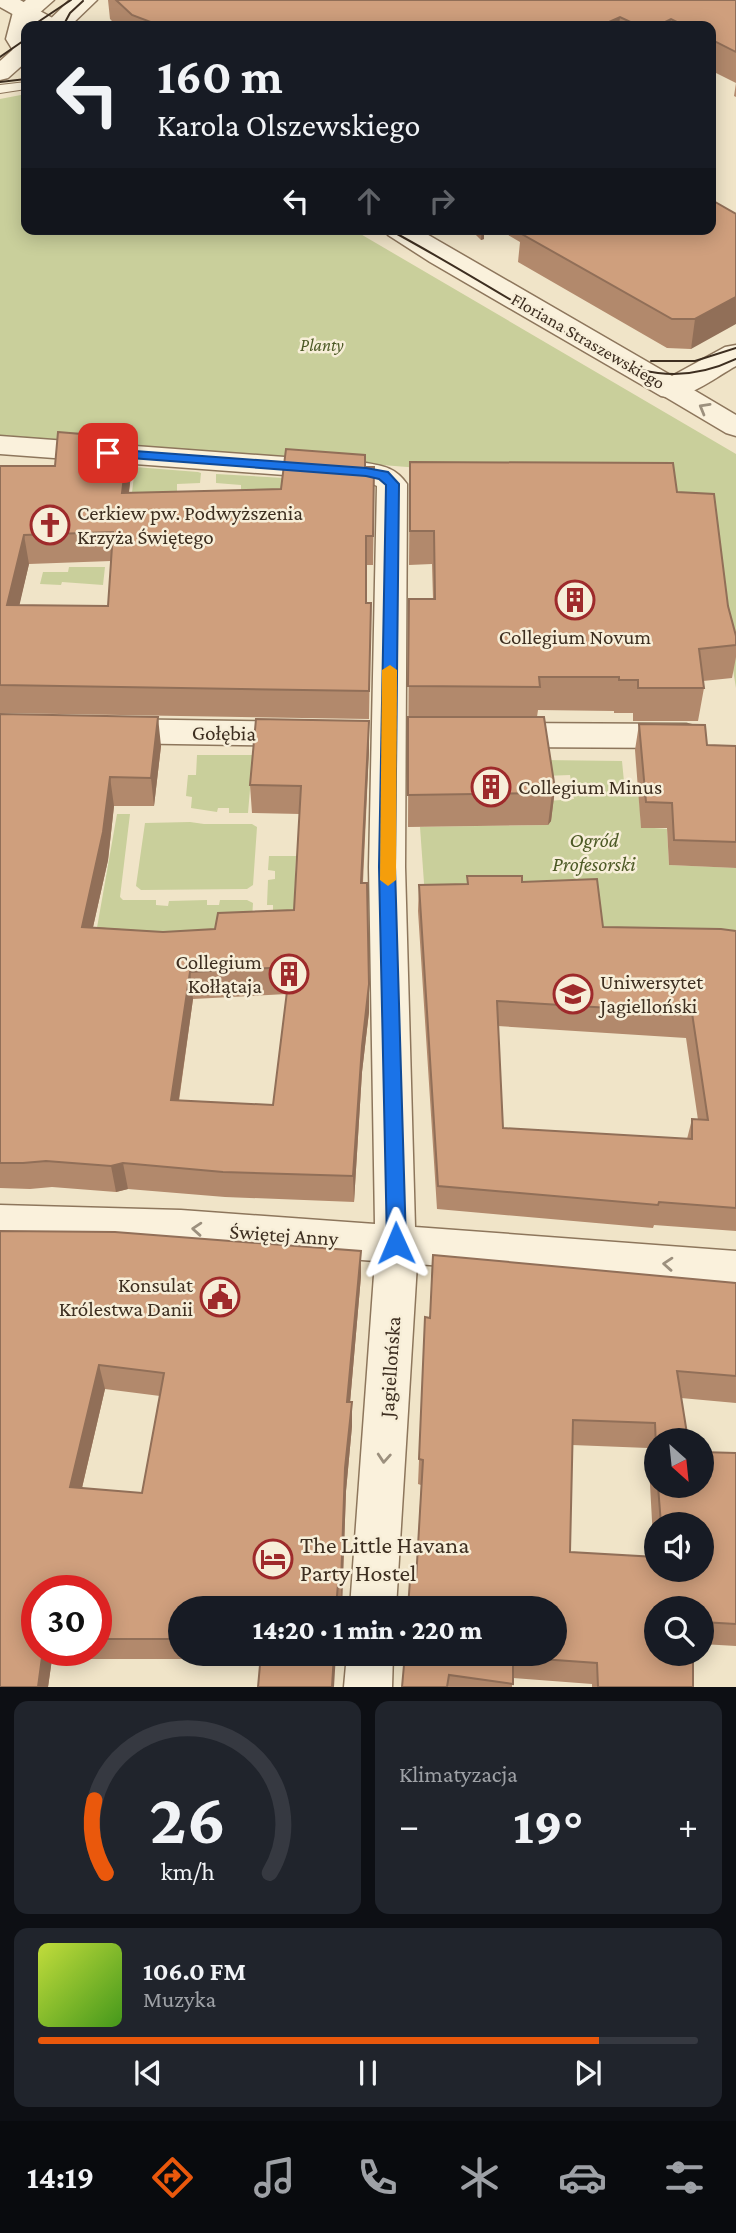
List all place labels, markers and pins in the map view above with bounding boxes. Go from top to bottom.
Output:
pin [78,423,138,483]
place label: Cerkiew pw. Podwyższenia Krzyża Świętego [77,501,303,549]
church icon: Cerkiew pw. Podwyższenia Krzyża Świętego [29,504,71,546]
building icon: Collegium Novum [554,579,596,621]
place label: Collegium Novum [499,625,651,649]
building icon: Collegium Minus [470,766,512,808]
place label: Collegium Minus [518,775,662,799]
place label: Collegium Kołłątaja [175,950,262,998]
building icon: Collegium Kołłątaja [268,953,310,995]
place label: Uniwersytet Jagielloński [598,970,704,1018]
school or university icon: Uniwersytet Jagielloński [552,973,594,1015]
place label: Konsulat Królestwa Danii [59,1273,194,1321]
public building icon: Konsulat Królestwa Danii [199,1276,241,1318]
place label: The Little Havana Party Hostel [300,1531,469,1586]
hotel icon: The Little Havana Party Hostel [252,1538,294,1580]

